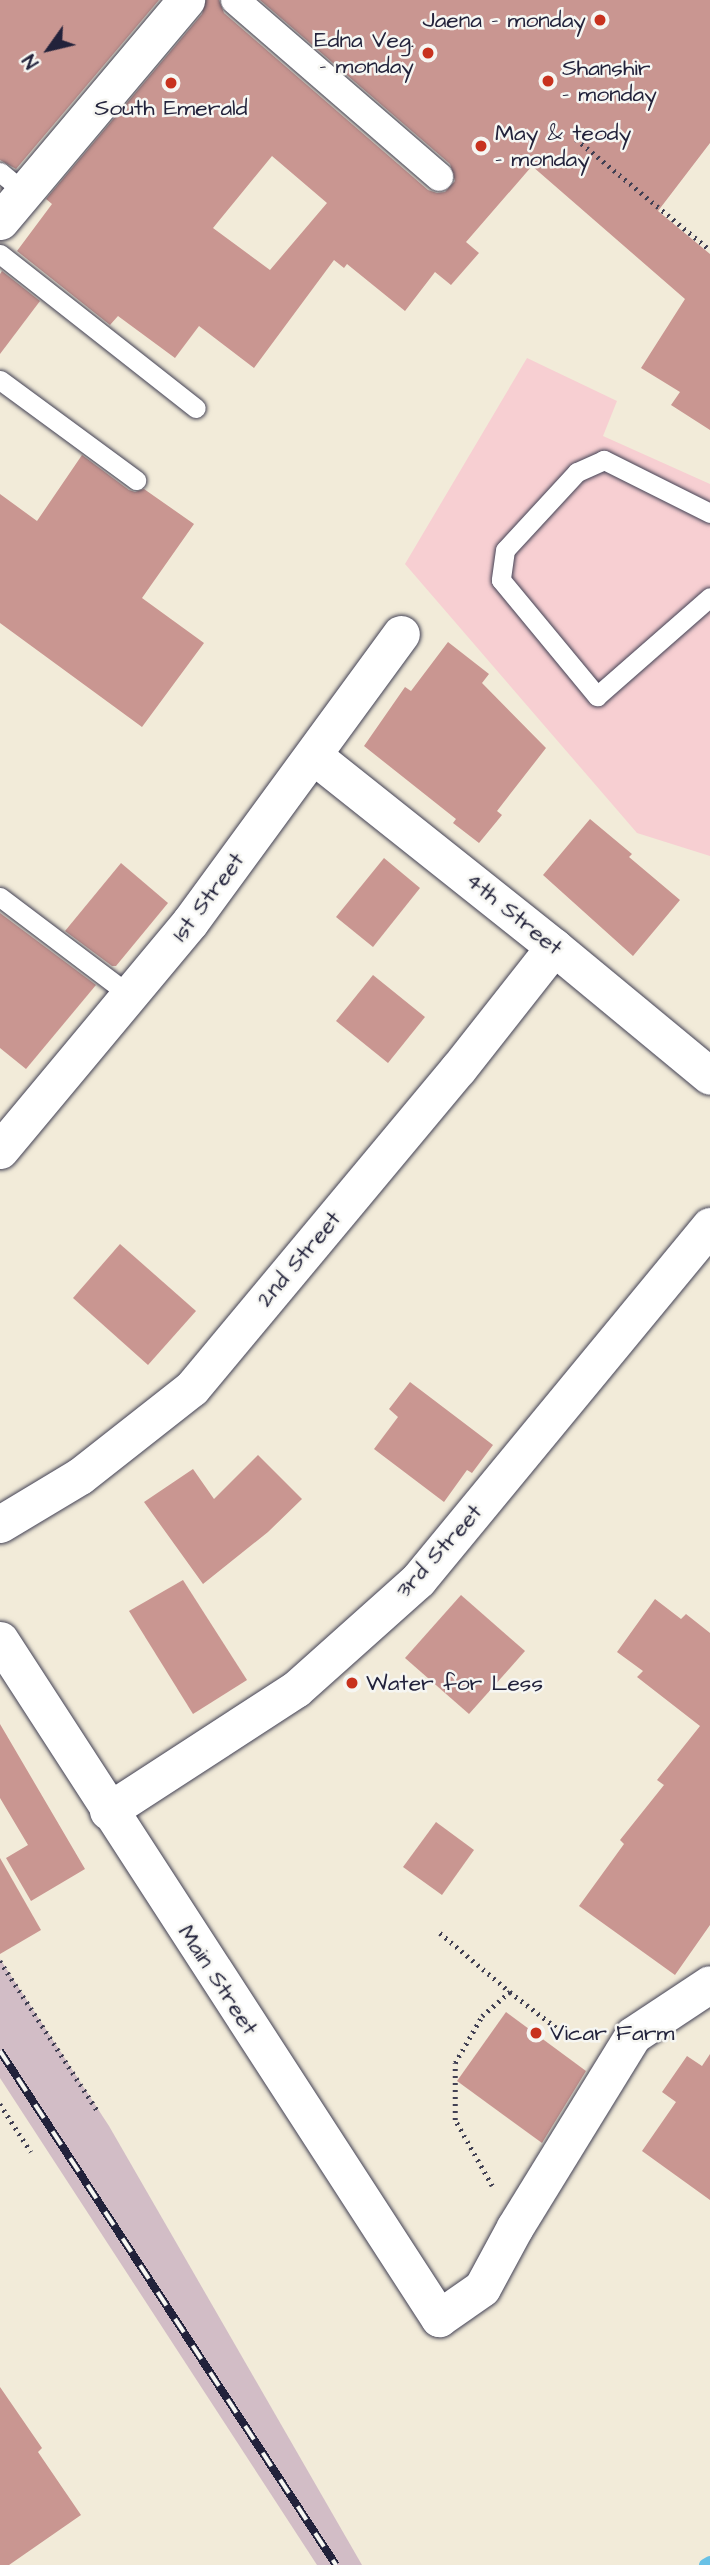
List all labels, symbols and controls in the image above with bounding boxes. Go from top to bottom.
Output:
place label: Jaena - monday [422,6,586,34]
marker: Jaena - monday [592,12,608,28]
north arrow [14,14,84,84]
place label: Edna Veg. - monday [314,26,414,80]
marker: Edna Veg. - monday [420,45,436,61]
text: N [17,49,46,74]
place label: Shanshir - monday [562,54,657,108]
marker: Shanshir - monday [540,73,556,89]
marker: South Emerald [163,75,179,91]
place label: South Emerald [94,94,248,122]
place label: May & teody - monday [495,119,631,173]
marker: May & teody - monday [473,138,489,154]
street label: 1st Street [166,847,250,947]
street label: 4th Street [460,867,568,961]
street label: 2nd Street [251,1205,347,1313]
street label: 3rd Street [390,1499,488,1603]
place label: Water for Less [366,1669,543,1697]
marker: Water for Less [344,1675,360,1691]
street label: Main Street [172,1920,264,2040]
place label: Vicar Farm [550,2019,674,2047]
marker: Vicar Farm [528,2025,544,2041]

